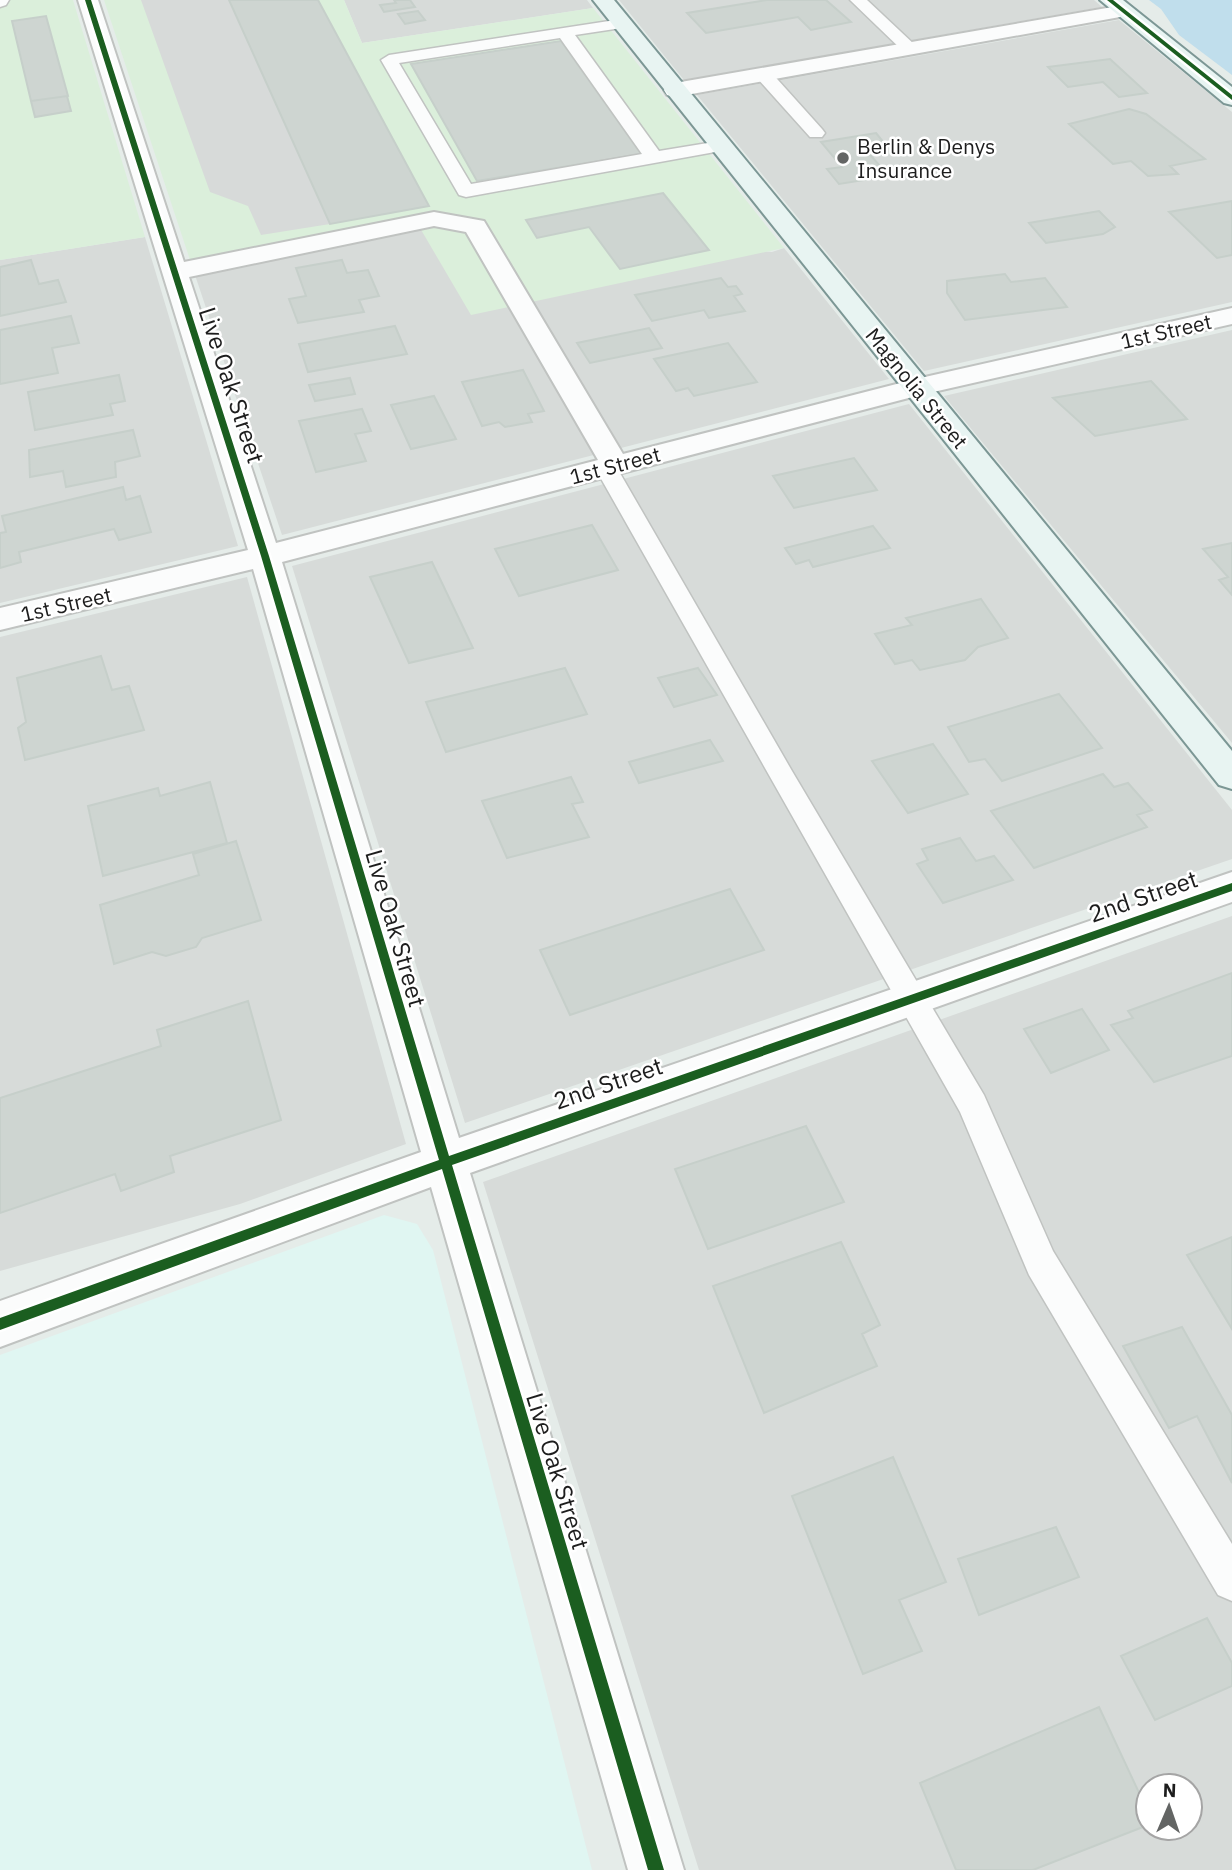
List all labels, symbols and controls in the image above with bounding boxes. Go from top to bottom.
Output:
place label: Berlin & Denys Insurance [857,132,995,184]
marker: Berlin & Denys Insurance [835,150,851,166]
street label: Live Oak Street [192,303,272,467]
street label: 1st Street [1118,307,1214,355]
street label: Magnolia Street [860,322,974,454]
street label: 1st Street [567,439,663,491]
street label: 1st Street [18,580,114,628]
street label: Live Oak Street [358,846,434,1010]
street label: 2nd Street [1084,862,1202,930]
street label: 2nd Street [549,1049,667,1117]
street label: Live Oak Street [519,1389,597,1553]
north arrow [1134,1772,1204,1842]
text: N [1162,1778,1177,1802]

